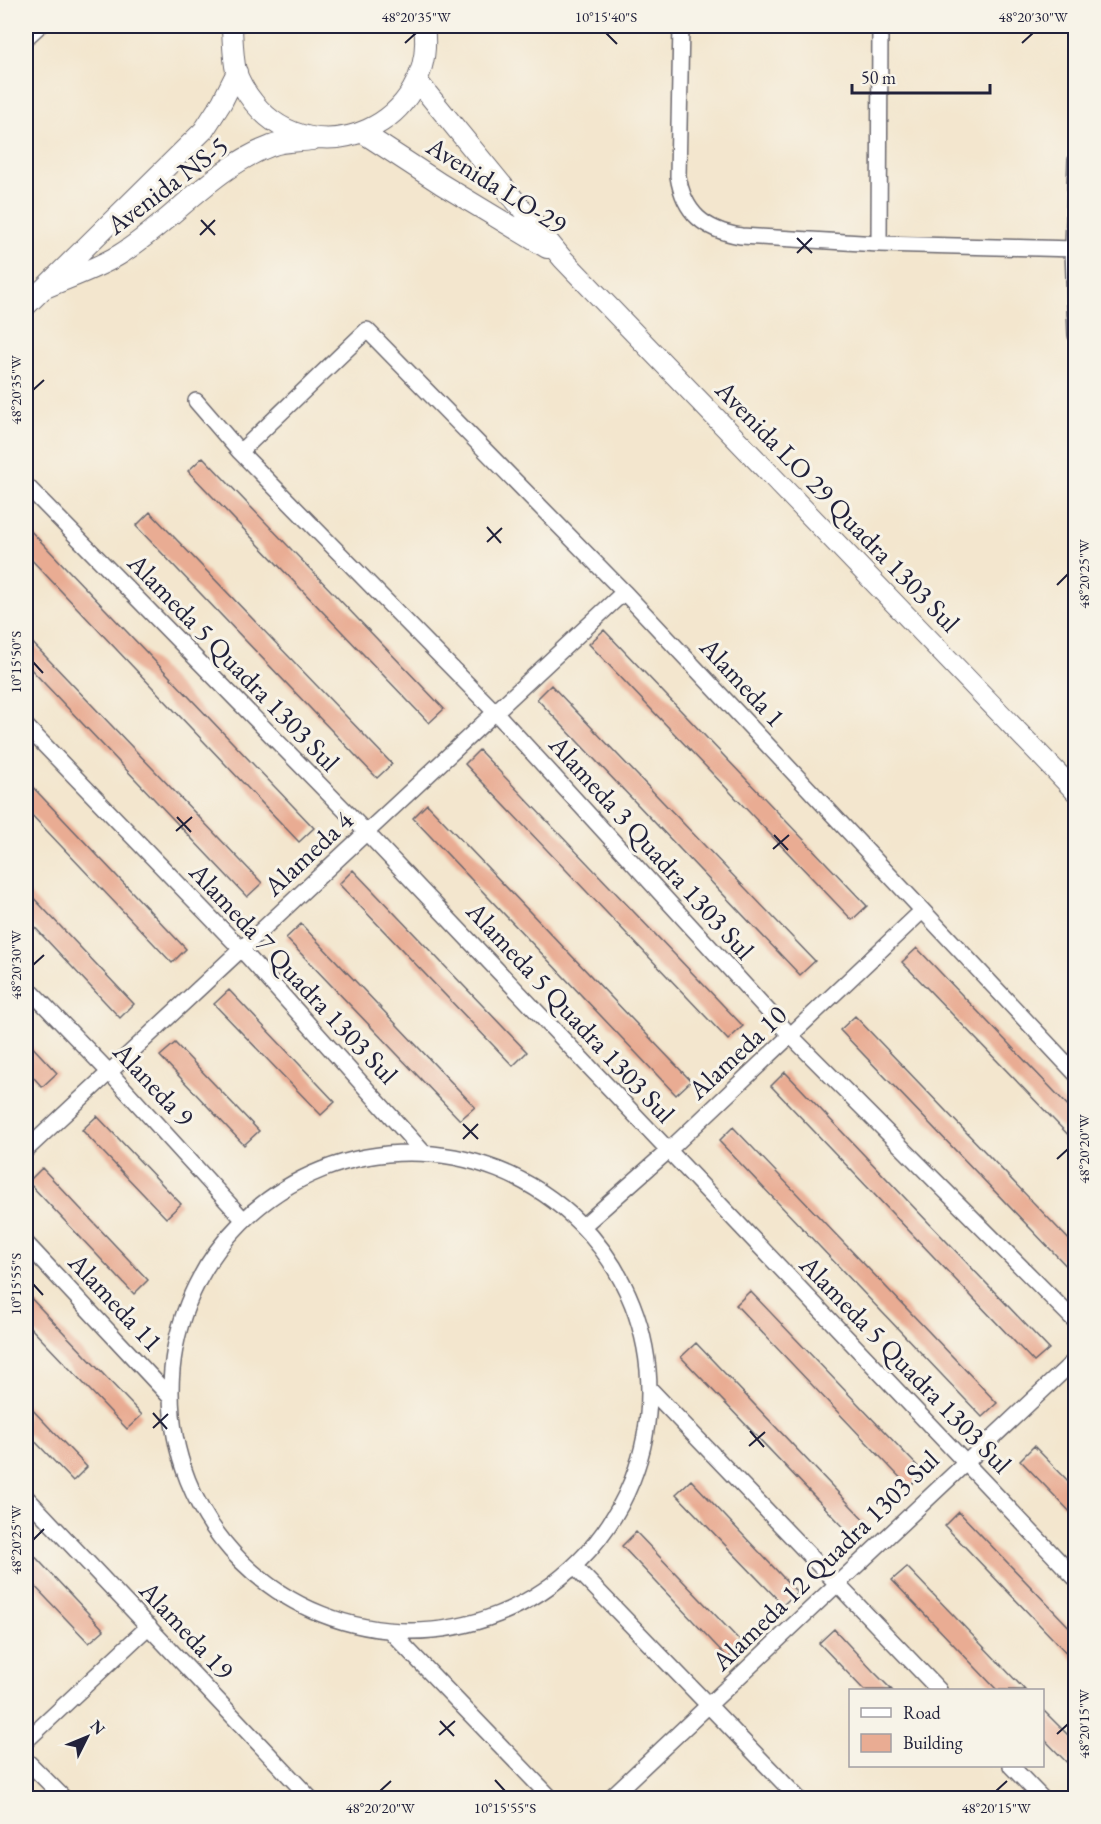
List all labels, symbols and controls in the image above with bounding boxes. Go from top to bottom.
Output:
text: 48°20'35"W [381,7,451,26]
text: 10°15'40"S [575,7,637,26]
text: 48°20'30"W [998,7,1068,26]
scale bar [852,57,990,95]
text: 50 m [861,66,896,89]
street label: Avenida NS-5 [98,128,235,243]
street label: Avenida LO-29 [420,128,574,242]
text: 48°20'35"W [6,355,25,425]
street label: Avenida LO 29 Quadra 1303 Sul [708,372,968,639]
text: 48°20'25"W [1074,539,1093,609]
street label: Alameda 5 Quadra 1303 Sul [120,545,347,779]
street label: Alameda 1 [692,629,793,734]
text: 10°15'50"S [6,631,25,693]
street label: Alameda 3 Quadra 1303 Sul [541,727,762,967]
street label: Alameda 4 [255,802,361,904]
street label: Alameda 7 Quadra 1303 Sul [182,854,406,1091]
street label: Alameda 5 Quadra 1303 Sul [459,893,683,1130]
text: 48°20'30"W [6,930,25,1000]
street label: Alameda 10 [679,997,794,1107]
street label: Alaneda 9 [105,1034,202,1134]
text: 48°20'20"W [1074,1114,1093,1184]
street label: Alameda 11 [61,1244,171,1359]
street label: Alameda 5 Quadra 1303 Sul [792,1247,1019,1481]
text: 10°15'55"S [6,1253,25,1315]
street label: Alameda 12 Quadra 1303 Sul [703,1442,946,1679]
text: 48°20'25"W [6,1505,25,1575]
street label: Alameda 19 [132,1572,242,1687]
legend [849,1689,1044,1767]
text: 48°20'15"W [1074,1689,1093,1759]
text: Road [903,1701,942,1724]
north arrow [57,1707,117,1767]
text: N [86,1715,110,1739]
text: Building [903,1731,963,1754]
text: 48°20'20"W [345,1798,415,1817]
text: 10°15'55"S [474,1798,536,1817]
text: 48°20'15"W [961,1798,1031,1817]

